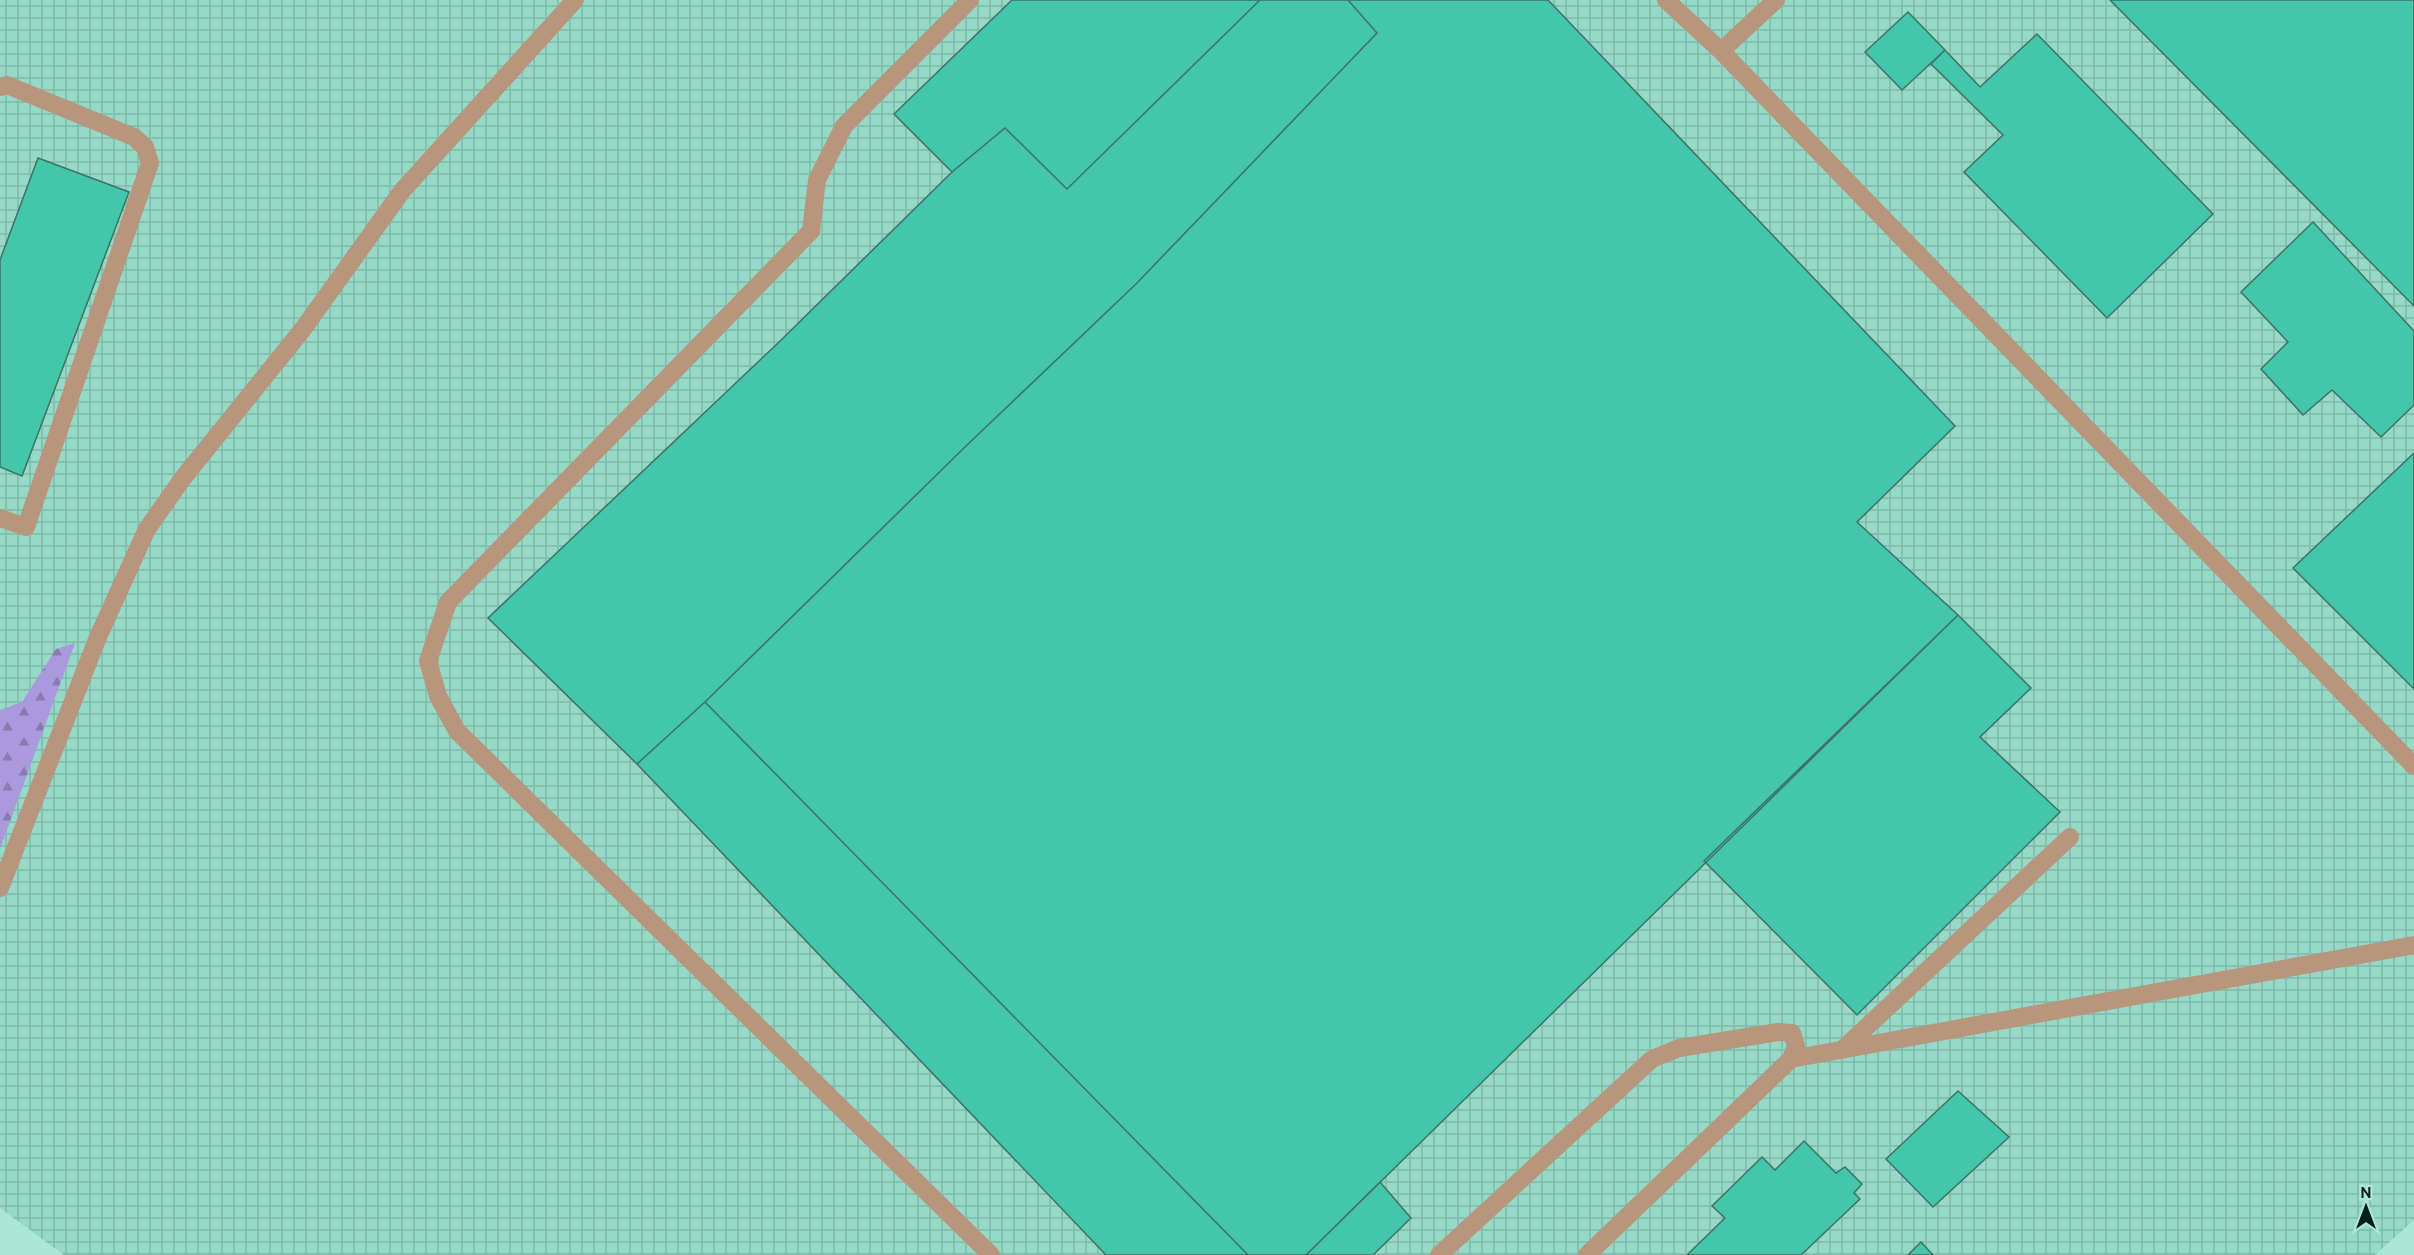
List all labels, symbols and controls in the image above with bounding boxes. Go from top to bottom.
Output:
north arrow [2336,1177,2396,1237]
text: N [2360,1183,2372,1202]

